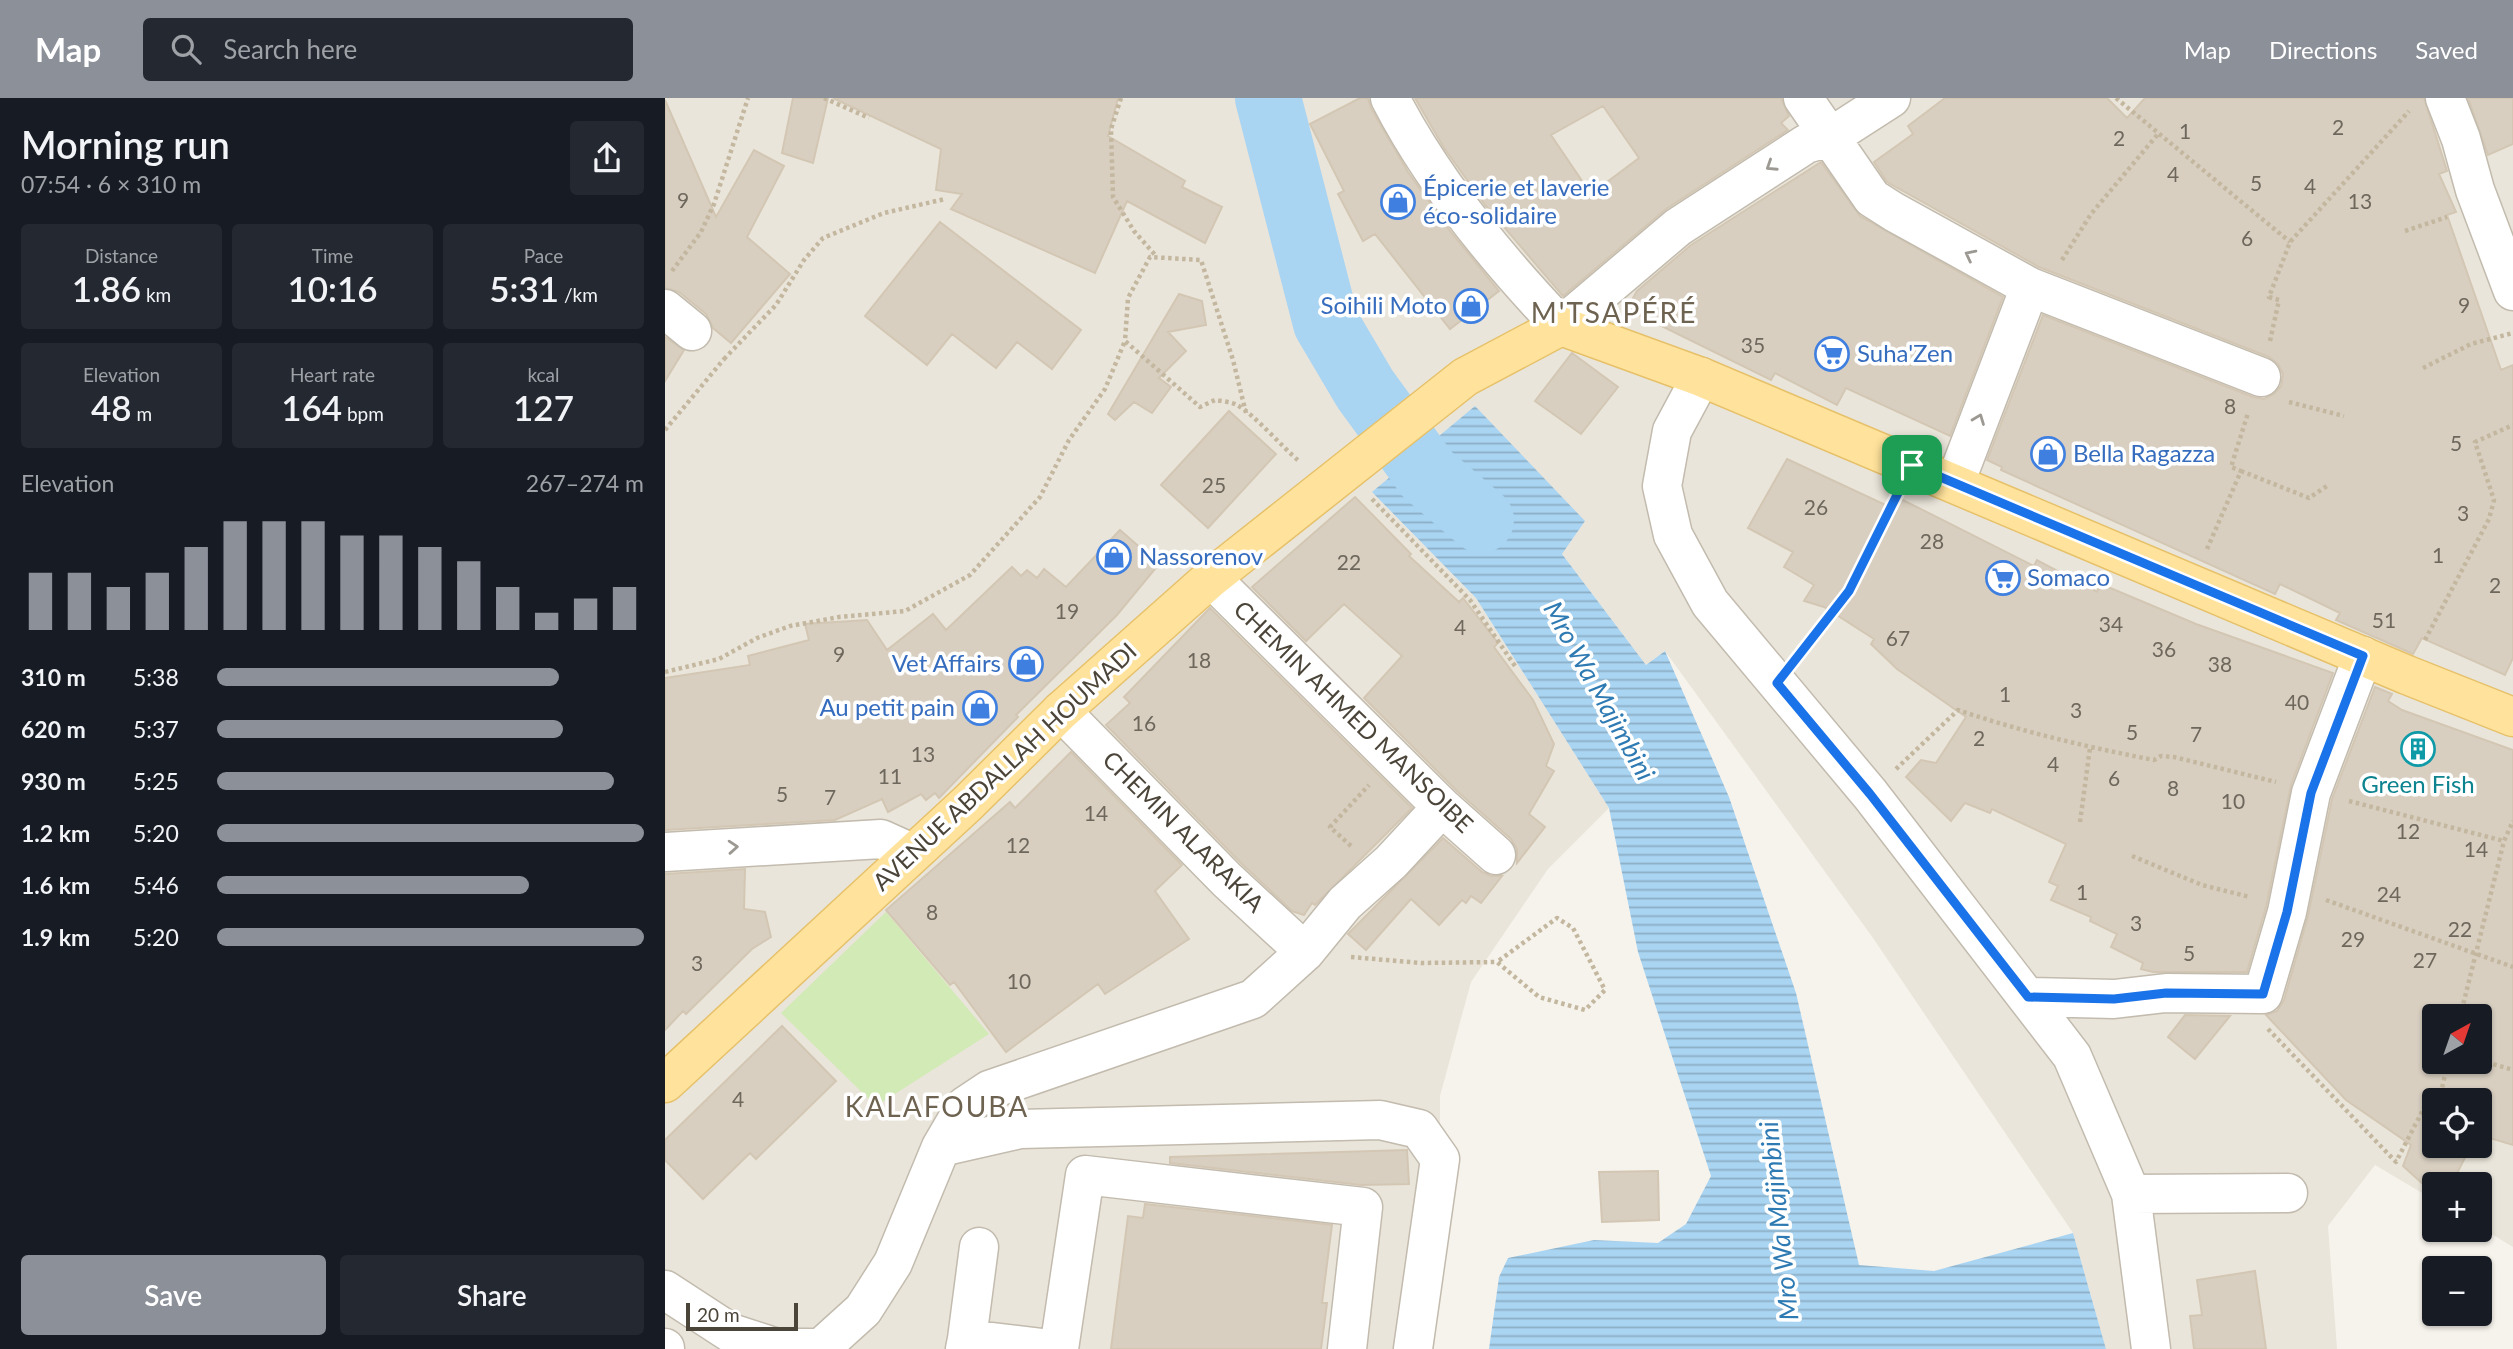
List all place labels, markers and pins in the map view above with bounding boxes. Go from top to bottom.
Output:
place label: Épicerie et laverie éco-solidaire [1423,172,1610,229]
shop icon: Épicerie et laverie éco-solidaire [1379,183,1417,221]
shop icon: Soihili Moto [1452,287,1490,325]
place label: Soihili Moto [1321,290,1447,319]
supermarket icon: Suha'Zen [1813,335,1851,373]
place label: Suha'Zen [1857,338,1953,367]
pin [1882,435,1942,495]
shop icon: Bella Ragazza [2029,435,2067,473]
place label: Bella Ragazza [2073,438,2215,467]
shop icon: Nassorenov [1095,538,1133,576]
place label: Nassorenov [1139,541,1264,570]
supermarket icon: Somaco [1984,559,2022,597]
place label: Somaco [2027,562,2110,591]
shop icon: Vet Affairs [1007,645,1045,683]
place label: Vet Affairs [892,648,1001,677]
shop icon: Au petit pain [961,689,999,727]
place label: Au petit pain [819,692,955,721]
building icon: Green Fish [2399,730,2437,768]
place label: Green Fish [2361,769,2475,798]

